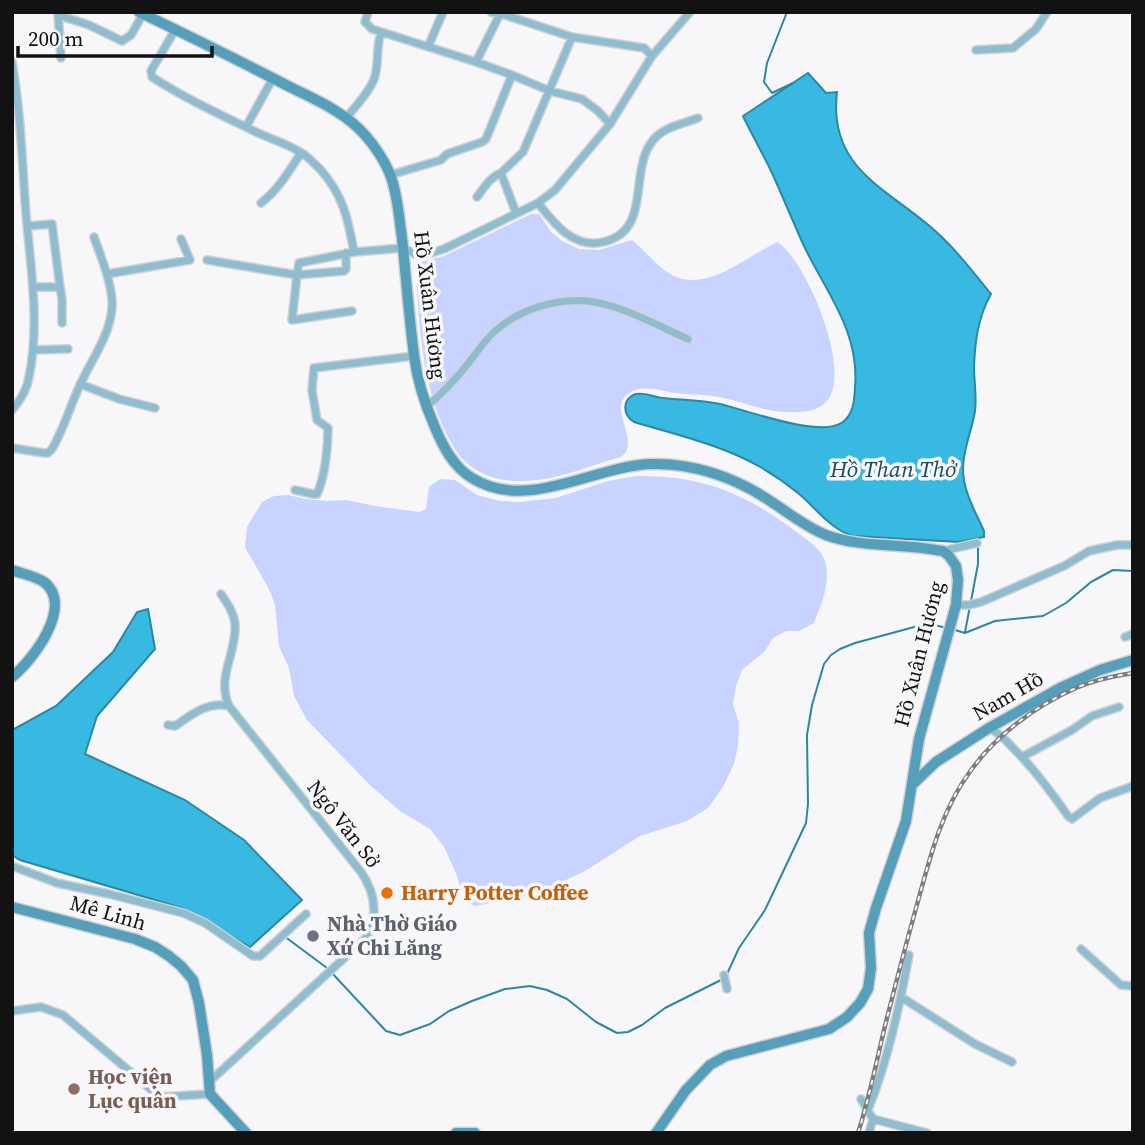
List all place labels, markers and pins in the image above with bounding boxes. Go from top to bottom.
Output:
place label: Harry Potter Coffee [401,878,589,907]
marker: Harry Potter Coffee [379,885,395,901]
place label: Nhà Thờ Giáo Xứ Chi Lăng [327,909,457,962]
marker: Nhà Thờ Giáo Xứ Chi Lăng [305,928,321,944]
place label: Học viện Lục quân [88,1062,177,1115]
marker: Học viện Lục quân [66,1081,82,1097]

